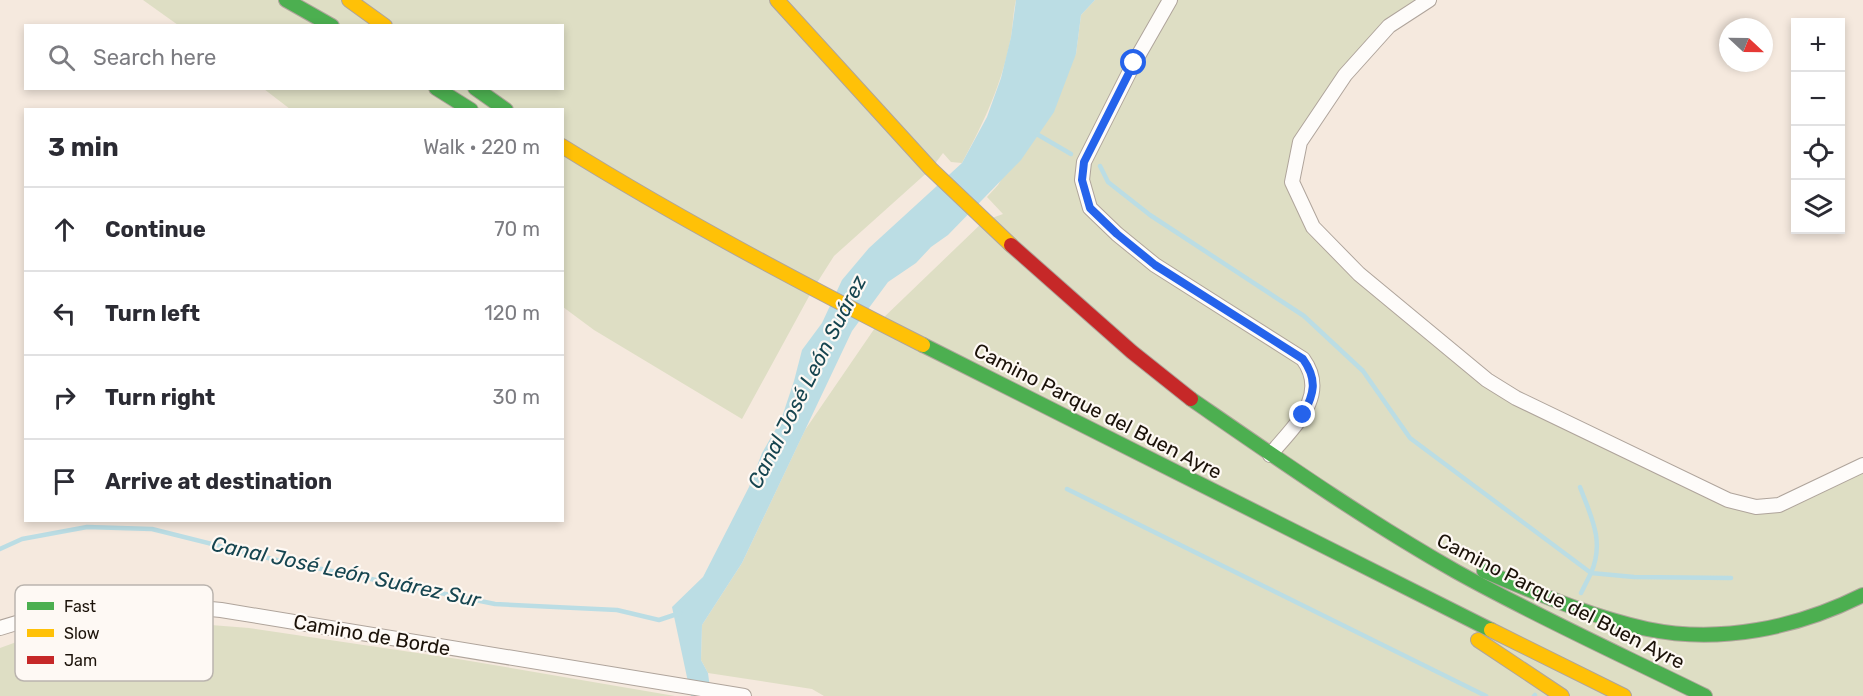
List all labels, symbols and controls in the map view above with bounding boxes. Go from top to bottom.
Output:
north arrow [1719,18,1773,72]
map controls [1791,18,1845,234]
button: + [1791,18,1845,72]
search box [24,24,564,90]
icon: search [45,41,78,74]
text: Search here [93,44,216,71]
route start [1120,49,1146,75]
button: − [1791,72,1845,126]
button: locate [1791,126,1845,180]
text: 3 min [48,132,119,163]
text: Walk · 220 m [423,135,540,159]
button: layers [1791,180,1845,234]
icon: ahead [48,213,81,246]
text: Continue [105,216,206,243]
text: 70 m [494,217,540,241]
water label: Canal José León Suárez [742,271,871,493]
icon: left [48,297,81,330]
text: Turn left [105,300,200,327]
text: 120 m [484,301,540,325]
street label: Camino Parque del Buen Ayre [970,338,1226,484]
icon: right [48,381,81,414]
text: Turn right [105,384,215,411]
text: 30 m [493,385,540,409]
route end [1289,401,1315,427]
icon: arrive [48,465,81,498]
text: Arrive at destination [105,468,332,495]
street label: Camino Parque del Buen Ayre [1433,528,1689,674]
water label: Canal José León Suárez Sur [209,531,484,613]
legend [15,585,213,681]
text: Fast [64,597,96,616]
street label: Camino de Borde [292,609,452,661]
text: Slow [64,624,100,643]
text: Jam [64,651,97,670]

